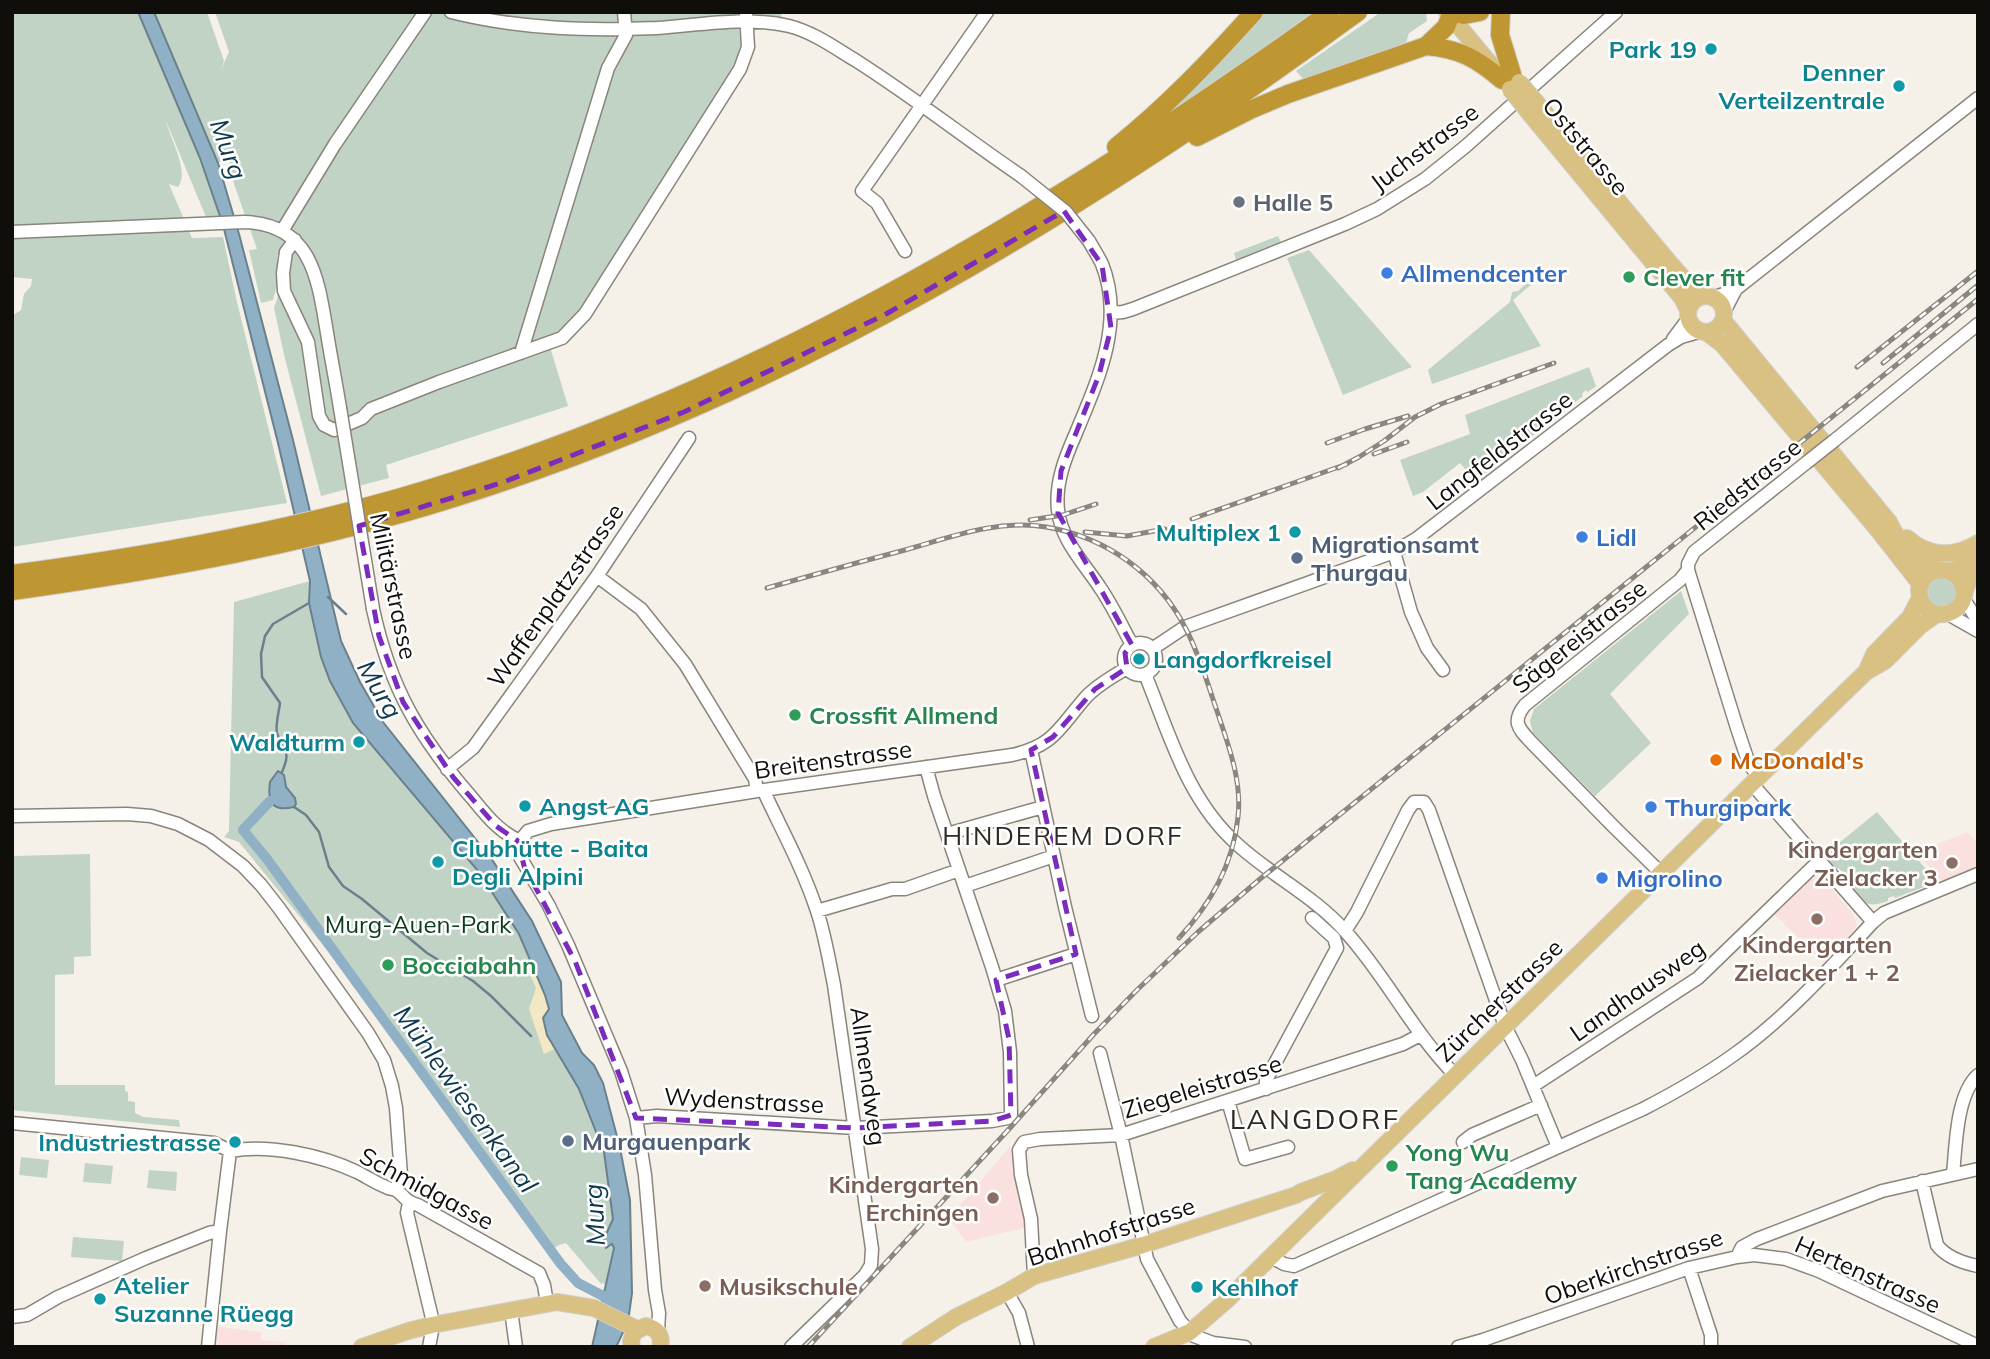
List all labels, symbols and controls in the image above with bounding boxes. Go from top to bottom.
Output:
place label: Park 19 [1609,34,1697,64]
marker: Park 19 [1703,41,1719,57]
place label: Denner Verteilzentrale [1718,57,1886,115]
marker: Denner Verteilzentrale [1891,78,1907,94]
street label: Oststrasse [1536,91,1636,201]
street label: Juchstrasse [1364,97,1484,197]
water label: Murg [203,114,255,184]
place label: Halle 5 [1253,187,1333,217]
marker: Halle 5 [1231,194,1247,210]
place label: Allmendcenter [1401,258,1567,288]
place label: Clever fit [1643,262,1745,292]
marker: Allmendcenter [1379,265,1395,281]
marker: Clever fit [1621,269,1637,285]
street label: Langfeldstrasse [1420,384,1578,516]
street label: Riedstrasse [1687,431,1807,537]
street label: Waffenplatzstrasse [480,497,630,693]
street label: Militärstrasse [364,510,424,662]
place label: Multiplex 1 [1156,517,1281,547]
place label: Lidl [1596,522,1637,552]
marker: Multiplex 1 [1287,524,1303,540]
place label: Migrationsamt Thurgau [1311,529,1479,587]
marker: Lidl [1574,529,1590,545]
marker: Migrationsamt Thurgau [1289,550,1305,566]
street label: Sägereistrasse [1506,573,1652,699]
place label: Langdorfkreisel [1153,644,1332,674]
marker: Langdorfkreisel [1131,651,1147,667]
water label: Murg [350,654,410,724]
place label: Crossfit Allmend [809,700,998,730]
marker: Crossfit Allmend [787,707,803,723]
place label: Waldturm [229,727,345,757]
street label: Breitenstrasse [752,733,914,785]
marker: Waldturm [351,734,367,750]
place label: McDonald's [1730,745,1864,775]
marker: McDonald's [1708,752,1724,768]
place label: Angst AG [539,791,649,821]
place label: Thurgipark [1665,792,1792,822]
marker: Angst AG [517,798,533,814]
marker: Thurgipark [1643,799,1659,815]
district label: HINDEREM DORF [942,819,1184,852]
place label: Clubhütte - Baita Degli Alpini [452,833,649,891]
place label: Kindergarten Zielacker 3 [1787,834,1938,892]
marker: Clubhütte - Baita Degli Alpini [430,854,446,870]
marker: Kindergarten Zielacker 3 [1944,855,1960,871]
place label: Migrolino [1616,863,1723,893]
marker: Migrolino [1594,870,1610,886]
park label: Murg-Auen-Park [325,909,512,939]
marker: Kindergarten Zielacker 1 + 2 [1809,911,1825,927]
place label: Kindergarten Zielacker 1 + 2 [1734,929,1900,987]
street label: Zürcherstrasse [1430,932,1568,1068]
street label: Landhausweg [1564,932,1710,1048]
place label: Bocciabahn [402,950,537,980]
marker: Bocciabahn [380,957,396,973]
water label: Mühlewiesenkanal [387,999,546,1200]
street label: Allmendweg [844,1005,894,1147]
street label: Ziegeleistrasse [1119,1048,1285,1124]
street label: Wydenstrasse [663,1081,825,1119]
district label: LANGDORF [1230,1101,1400,1136]
place label: Murgauenpark [582,1126,751,1156]
place label: Industriestrasse [38,1127,221,1157]
marker: Murgauenpark [560,1133,576,1149]
marker: Industriestrasse [227,1134,243,1150]
place label: Yong Wu Tang Academy [1405,1137,1578,1195]
street label: Schmidgasse [355,1140,499,1236]
marker: Yong Wu Tang Academy [1384,1158,1400,1174]
place label: Kindergarten Erchingen [828,1169,979,1227]
water label: Murg [576,1183,612,1247]
marker: Kindergarten Erchingen [985,1190,1001,1206]
street label: Bahnhofstrasse [1023,1190,1199,1272]
street label: Oberkirchstrasse [1540,1221,1726,1311]
street label: Hertenstrasse [1791,1229,1945,1319]
place label: Atelier Suzanne Rüegg [114,1270,294,1328]
place label: Musikschule [719,1271,858,1301]
place label: Kehlhof [1211,1272,1299,1302]
marker: Musikschule [697,1278,713,1294]
marker: Kehlhof [1189,1279,1205,1295]
marker: Atelier Suzanne Rüegg [92,1291,108,1307]

